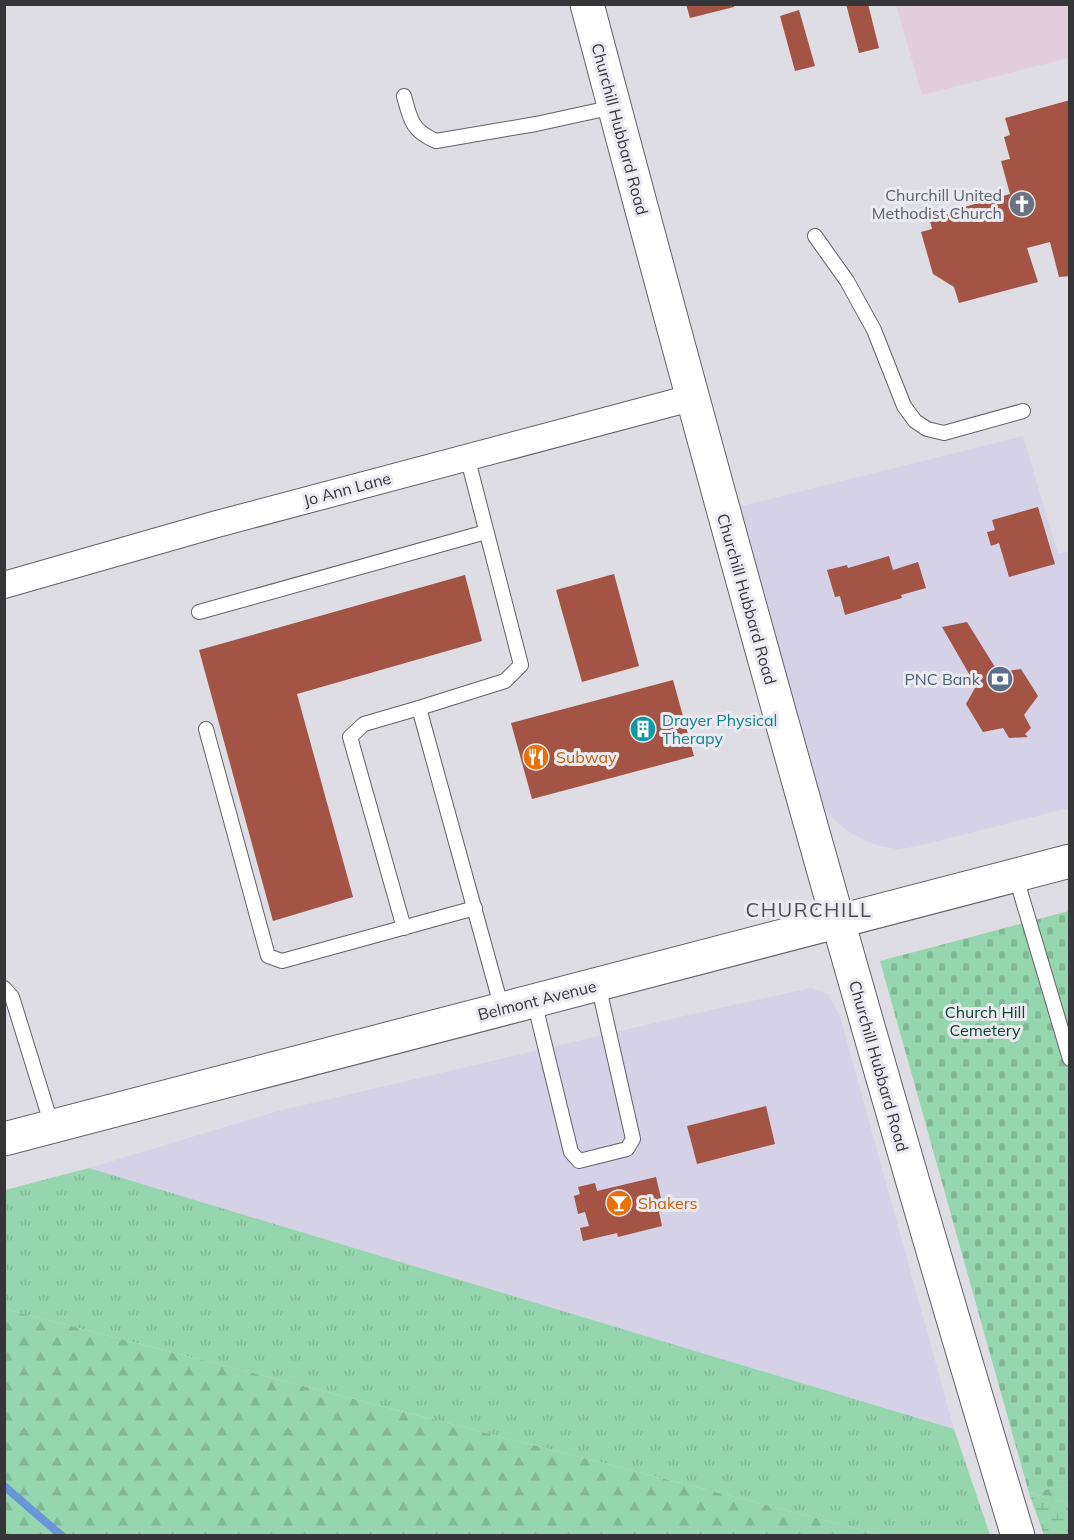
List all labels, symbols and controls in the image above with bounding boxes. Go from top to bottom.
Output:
street label: Churchill Hubbard Road [587,41,653,217]
place label: Churchill United Methodist Church [872,185,1002,223]
church icon: Churchill United Methodist Church [1007,189,1037,219]
street label: Jo Ann Lane [301,468,393,510]
street label: Churchill Hubbard Road [713,511,781,687]
bank icon: PNC Bank [985,664,1015,694]
place label: PNC Bank [904,669,981,689]
place label: Drayer Physical Therapy [662,710,777,748]
building icon: Drayer Physical Therapy [628,714,658,744]
restaurant icon: Subway [521,742,551,772]
place label: Subway [556,747,617,767]
district label: CHURCHILL [746,897,872,922]
street label: Belmont Avenue [476,976,598,1024]
street label: Churchill Hubbard Road [845,978,913,1154]
park label: Church Hill Cemetery [945,1002,1025,1040]
bar icon: Shakers [604,1188,634,1218]
place label: Shakers [638,1193,697,1213]

